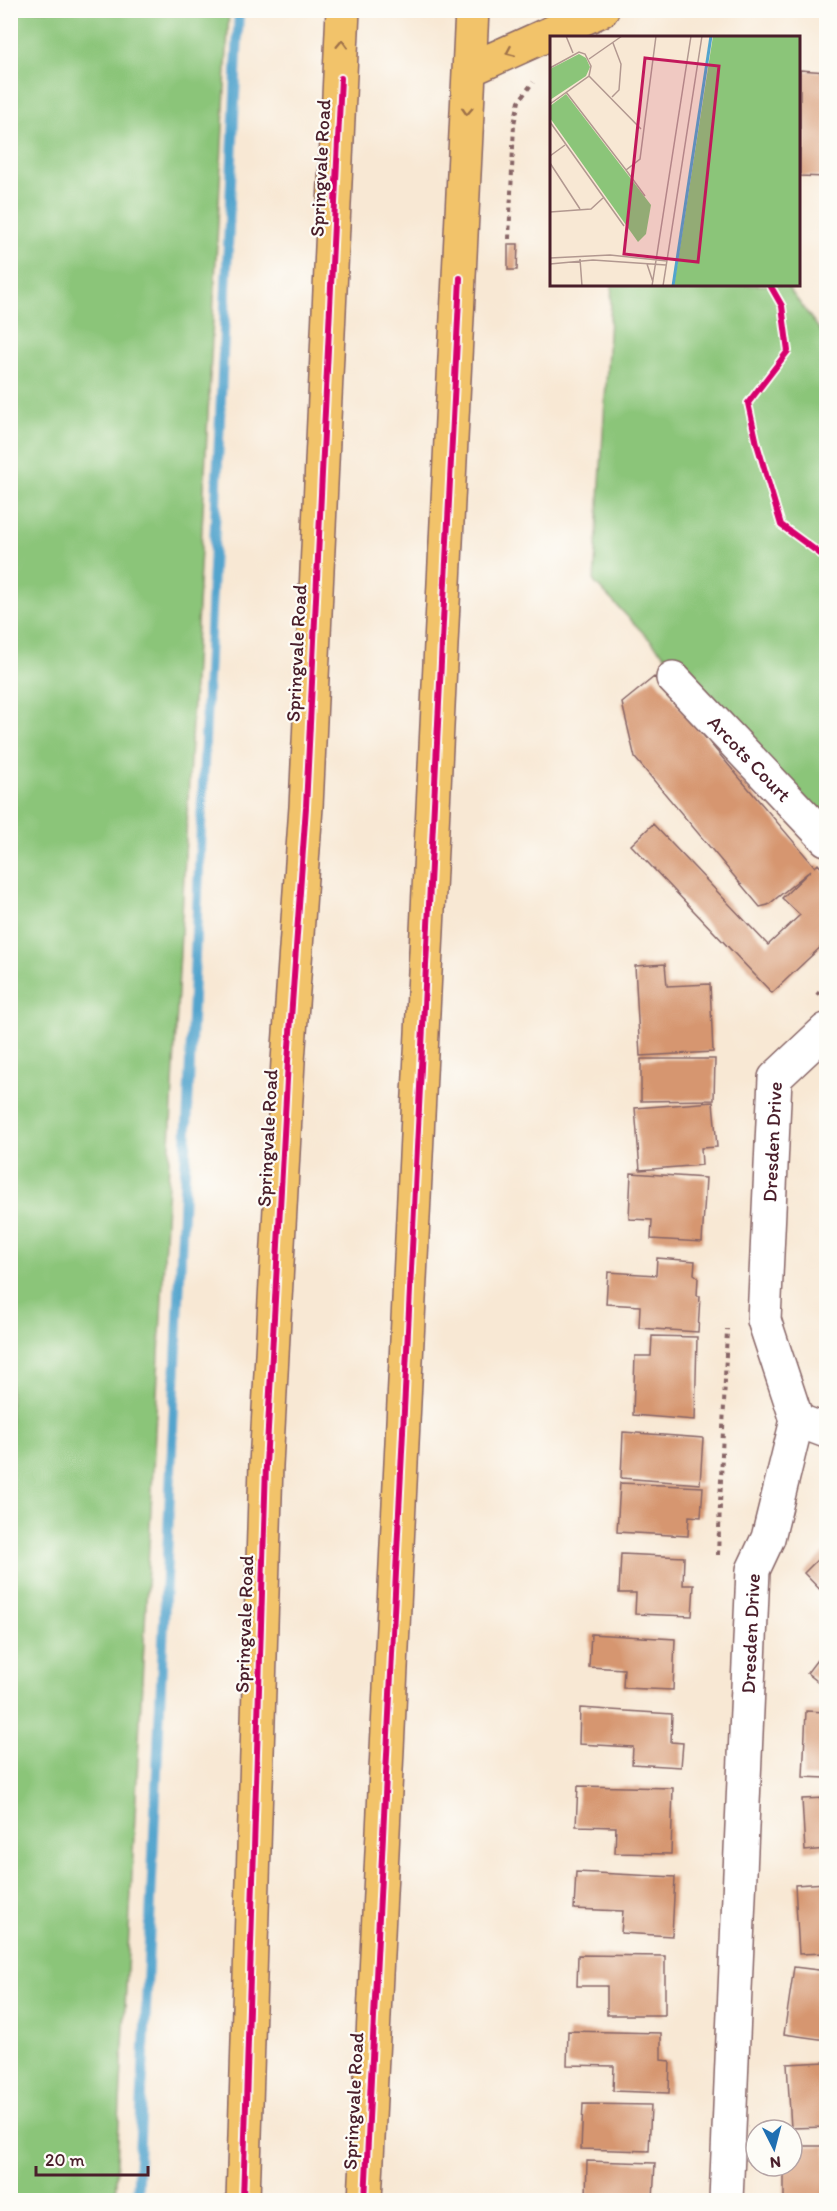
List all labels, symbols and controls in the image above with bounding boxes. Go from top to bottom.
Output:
inset map [550,36,801,286]
one-way arrow [336,40,349,49]
one-way arrow [506,45,517,57]
street label: Springvale Road [304,98,336,238]
one-way arrow [461,106,474,115]
street label: Springvale Road [280,583,312,723]
street label: Arcots Court [703,710,796,807]
street label: Springvale Road [251,1068,283,1208]
street label: Dresden Drive [757,1081,787,1203]
street label: Springvale Road [230,1555,258,1693]
street label: Dresden Drive [736,1573,765,1694]
street label: Springvale Road [337,2031,369,2171]
north arrow [744,2118,804,2178]
scale bar [36,2139,148,2177]
text: 20 m [45,2149,85,2171]
text: N [769,2152,782,2172]

